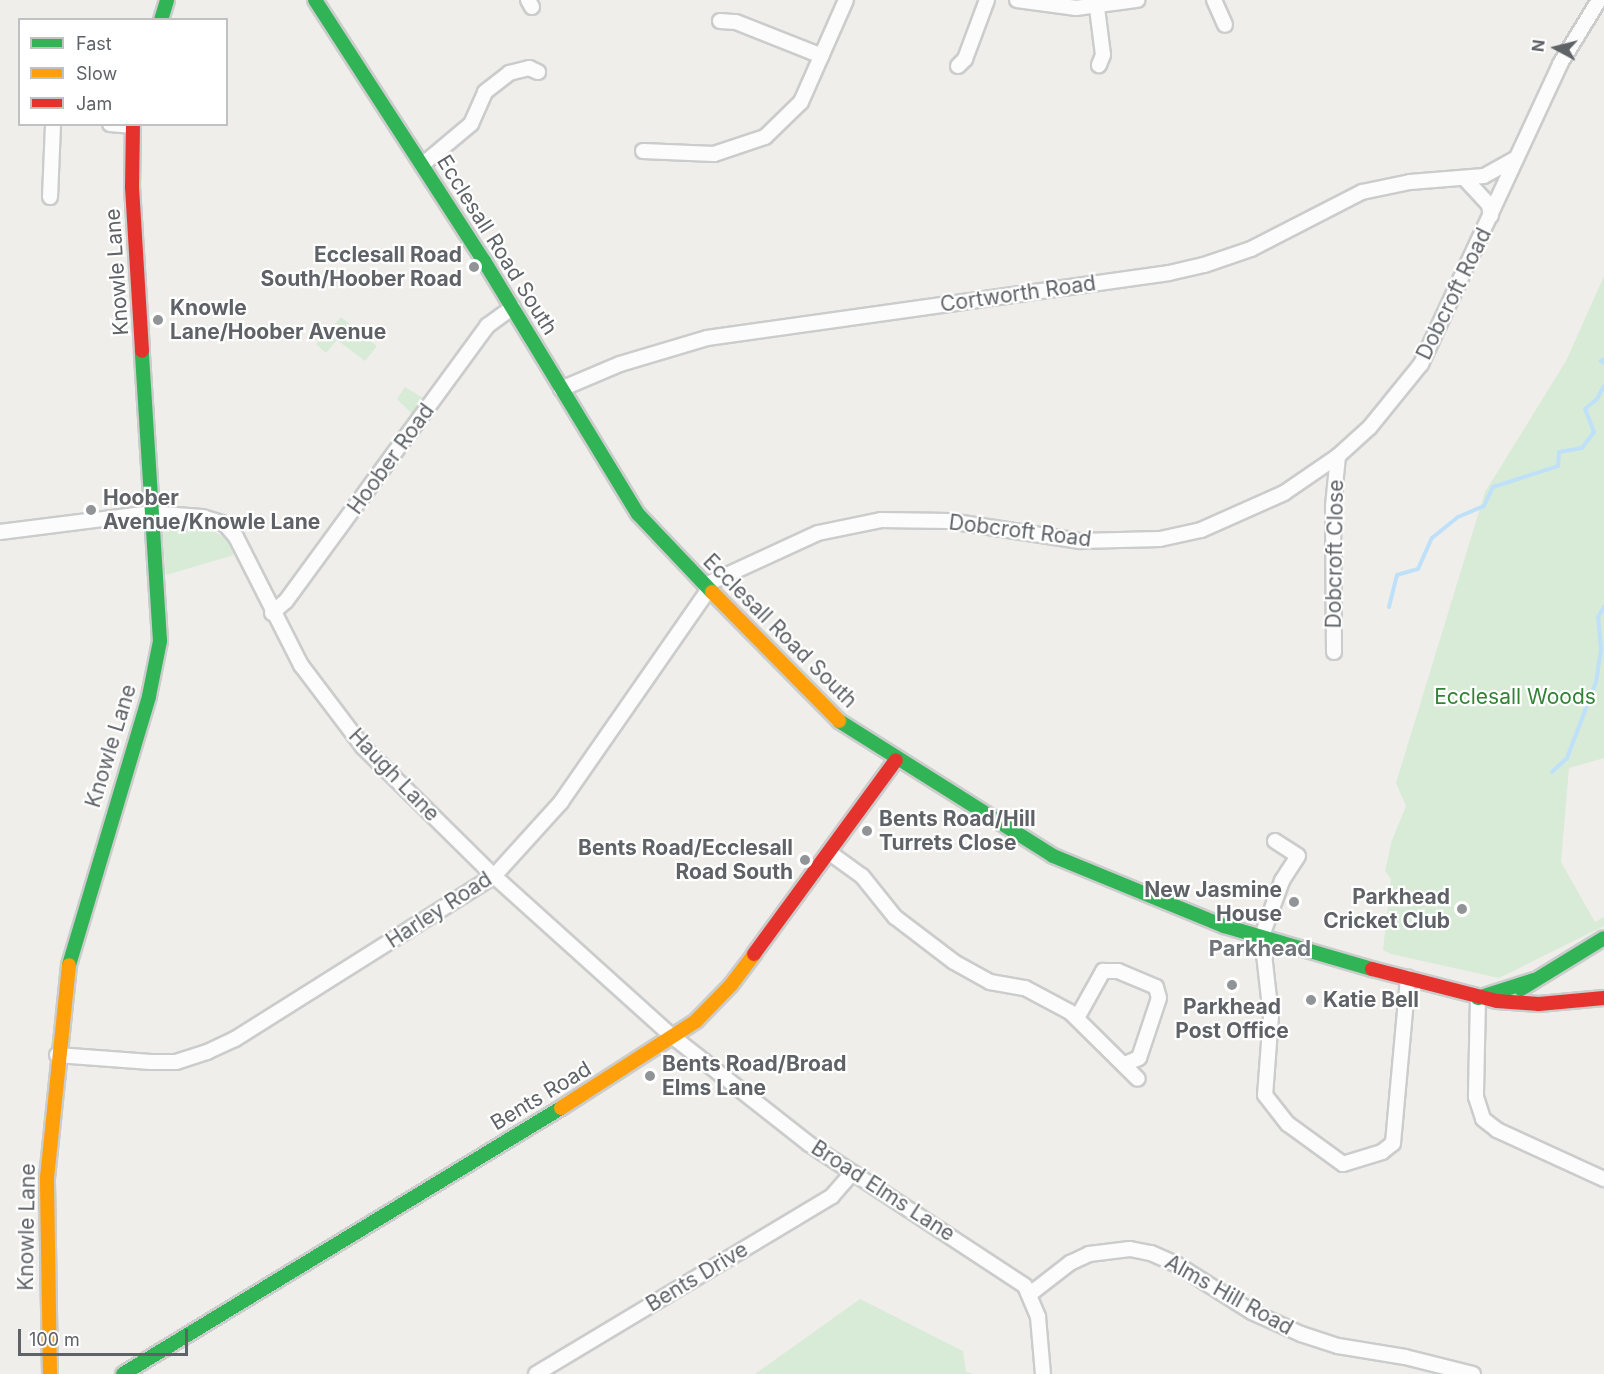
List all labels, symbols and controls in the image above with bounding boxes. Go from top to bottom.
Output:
legend [18,18,228,126]
north arrow [1526,18,1586,78]
text: Fast [76,33,112,54]
text: N [1527,39,1549,53]
text: Slow [76,63,117,84]
text: Jam [76,93,112,114]
street label: Ecclesall Road South [431,150,563,340]
street label: Knowle Lane [100,208,134,336]
street label: Dobcroft Road [1411,224,1497,364]
place label: Ecclesall Road South/Hoober Road [261,242,462,292]
marker: Ecclesall Road South/Hoober Road [467,260,481,274]
street label: Cortworth Road [939,271,1097,317]
place label: Knowle Lane/Hoober Avenue [170,295,386,345]
marker: Knowle Lane/Hoober Avenue [151,313,165,327]
street label: Hoober Road [342,399,440,519]
street label: Dobcroft Close [1321,479,1349,629]
place label: Hoober Avenue/Knowle Lane [103,485,320,535]
marker: Hoober Avenue/Knowle Lane [84,503,98,517]
street label: Dobcroft Road [947,510,1093,552]
street label: Ecclesall Road South [698,549,862,713]
street label: Knowle Lane [80,681,142,811]
park label: Ecclesall Woods [1434,684,1596,710]
street label: Haugh Lane [343,723,445,827]
place label: Bents Road/Hill Turrets Close [879,806,1036,856]
marker: Bents Road/Hill Turrets Close [860,824,874,838]
place label: Bents Road/Ecclesall Road South [578,835,793,885]
marker: Bents Road/Ecclesall Road South [798,853,812,867]
street label: Harley Road [381,867,497,953]
place label: New Jasmine House [1144,877,1282,927]
place label: Parkhead Cricket Club [1323,884,1450,934]
marker: New Jasmine House [1287,895,1301,909]
marker: Parkhead Cricket Club [1455,902,1469,916]
district label: Parkhead [1209,936,1311,962]
marker: Parkhead Post Office [1225,978,1239,992]
place label: Katie Bell [1323,987,1419,1013]
marker: Katie Bell [1304,993,1318,1007]
place label: Parkhead Post Office [1175,994,1289,1044]
place label: Bents Road/Broad Elms Lane [662,1051,846,1101]
street label: Bents Road [486,1056,596,1136]
marker: Bents Road/Broad Elms Lane [643,1069,657,1083]
street label: Broad Elms Lane [807,1135,959,1247]
street label: Knowle Lane [13,1163,41,1291]
street label: Bents Drive [642,1237,752,1317]
street label: Alms Hill Road [1161,1249,1297,1341]
scale bar [21,1317,190,1355]
text: 100 m [29,1329,80,1350]

